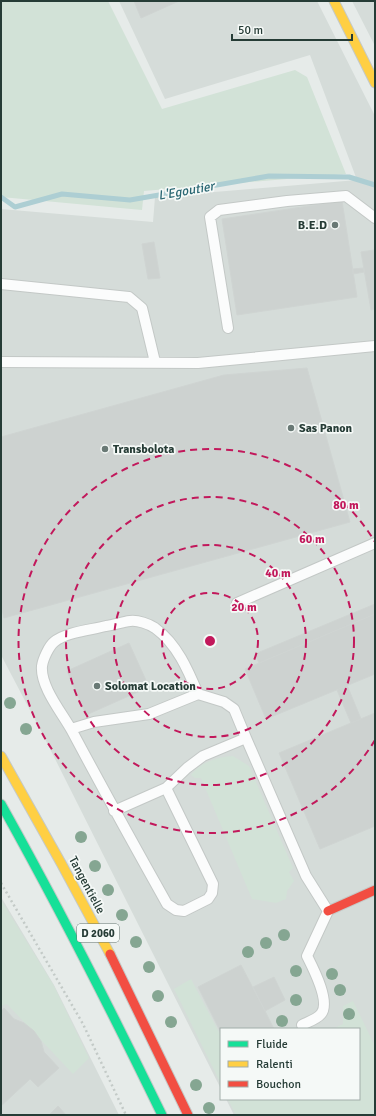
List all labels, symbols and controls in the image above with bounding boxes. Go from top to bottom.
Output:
scale bar [232,16,352,42]
text: 50 m [238,23,263,38]
water label: L'Egoutier [157,178,218,204]
place label: B.E.D [298,218,327,233]
marker: B.E.D [330,220,340,230]
place label: Sas Panon [299,421,353,436]
marker: Sas Panon [286,423,296,433]
place label: Transbolota [113,442,174,457]
marker: Transbolota [100,444,110,454]
text: 80 m [333,498,359,513]
text: 60 m [299,532,325,547]
text: 40 m [265,566,291,581]
text: 20 m [231,600,257,615]
centre of rings [203,634,217,648]
place label: Solomat Location [105,679,196,694]
marker: Solomat Location [92,681,102,691]
street label: Tangentielle [65,854,108,917]
road number: D 2060 [77,924,119,942]
legend [220,1028,360,1100]
text: Fluide [256,1037,288,1052]
text: Ralenti [256,1057,293,1072]
text: Bouchon [256,1077,301,1092]

